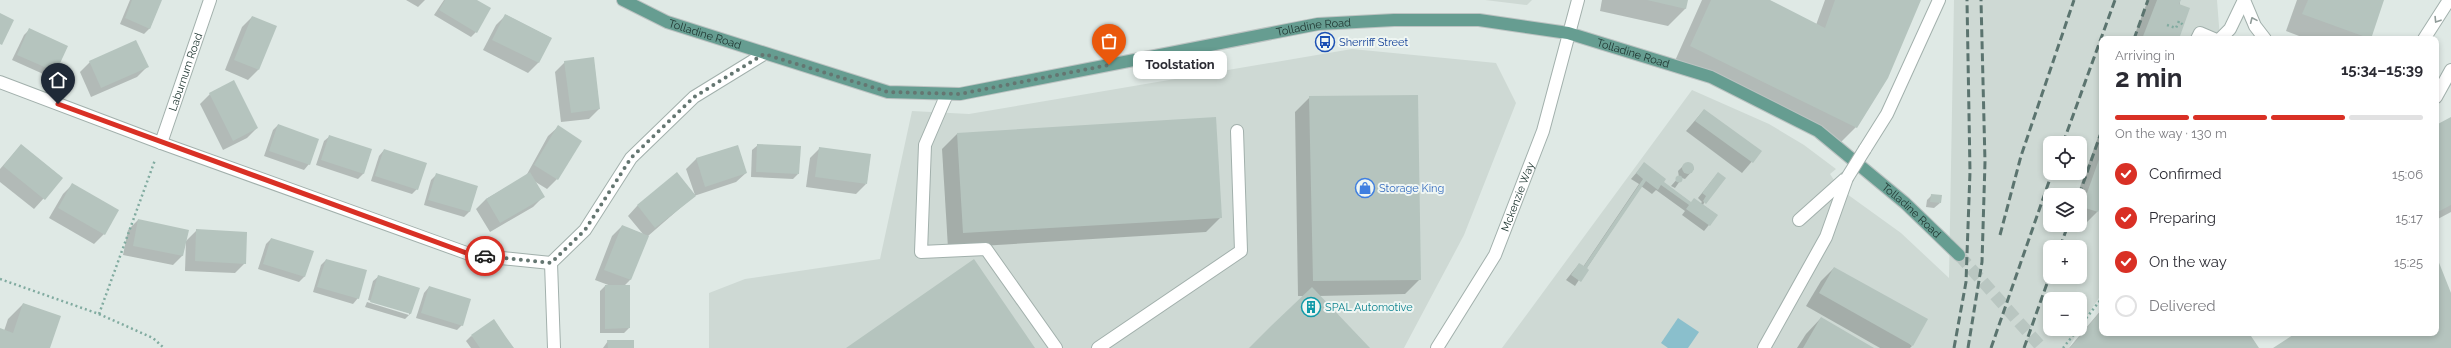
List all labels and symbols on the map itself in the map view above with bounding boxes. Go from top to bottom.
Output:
one-way arrow [2434,15,2441,22]
street label: Tolladine Road [667,16,743,52]
street label: Tolladine Road [1275,16,1351,39]
one-way arrow [2250,17,2258,25]
pin [1092,24,1126,65]
street label: Laburnum Road [166,31,205,113]
bus stop icon: Sherriff Street [1314,31,1336,53]
place label: Sherriff Street [1339,36,1408,49]
street label: Tolladine Road [1595,36,1671,70]
callout: Toolstation [1133,51,1227,79]
pin [41,63,75,104]
street label: Mckenzie Way [1498,160,1537,233]
shop icon: Storage King [1354,177,1376,199]
street label: Tolladine Road [1879,180,1944,241]
place label: Storage King [1379,182,1444,195]
courier [465,236,505,276]
building icon: SPAL Automotive [1300,296,1322,318]
place label: SPAL Automotive [1325,301,1413,314]

